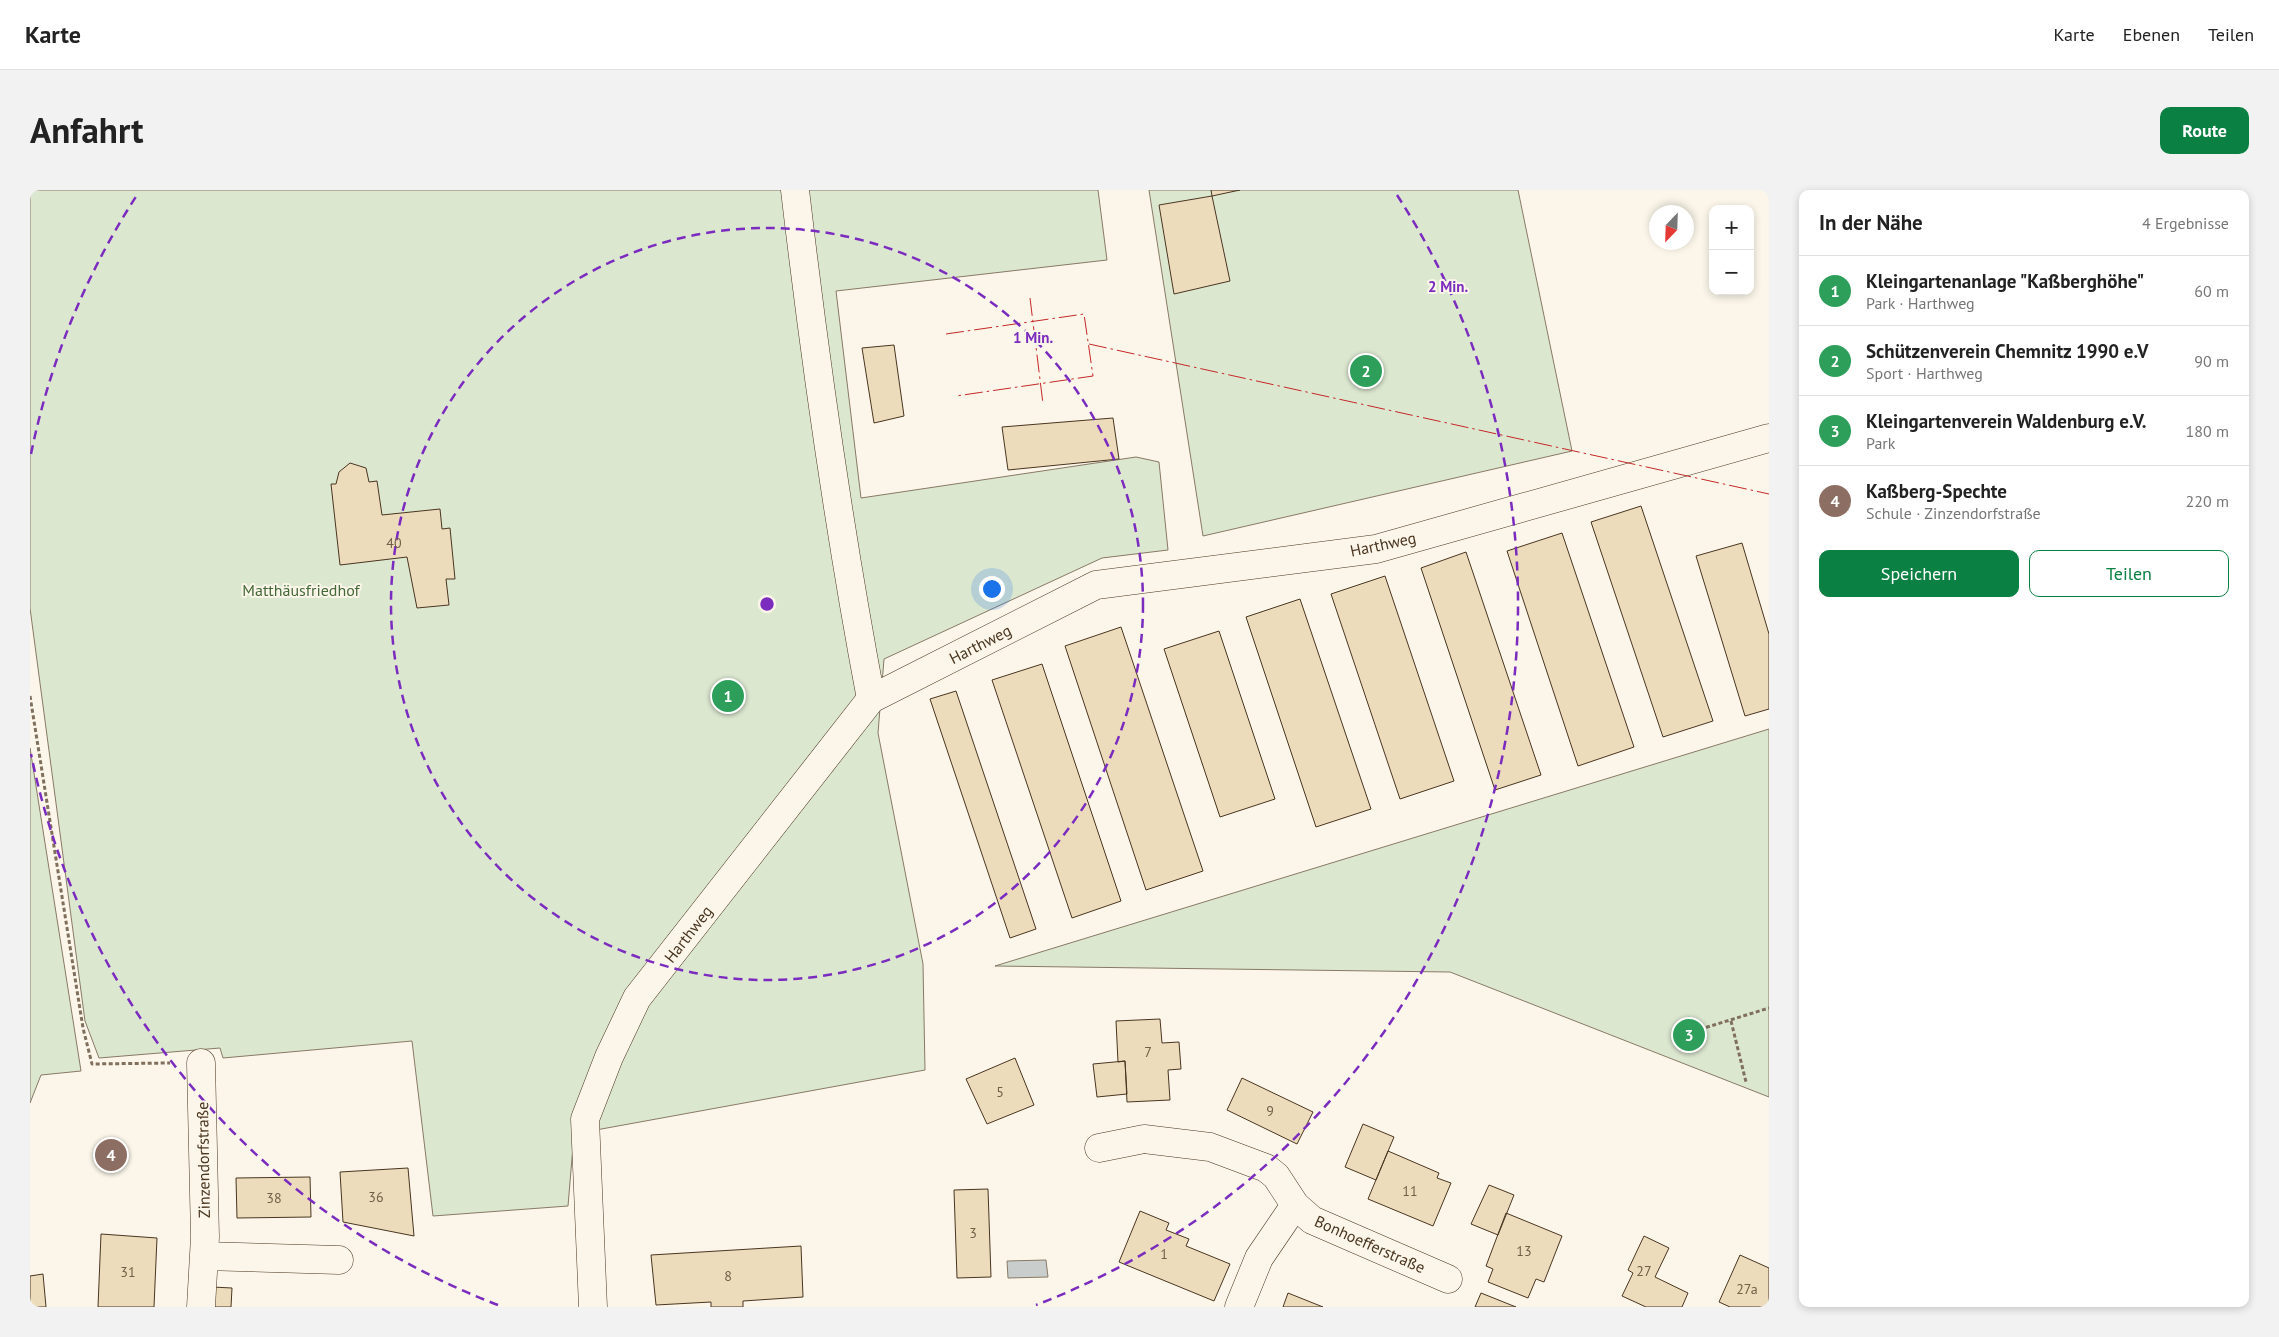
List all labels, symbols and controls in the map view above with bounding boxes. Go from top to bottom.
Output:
text: Karte [25,19,81,50]
text: Karte [2054,23,2095,46]
text: Ebenen [2123,23,2180,46]
text: Teilen [2208,23,2254,46]
text: Anfahrt [30,107,143,153]
button: Route [2160,107,2249,154]
north arrow [1649,205,1694,250]
map controls [1709,205,1754,295]
button: + [1709,205,1754,250]
text: In der Nähe [1819,209,1923,236]
text: 4 Ergebnisse [2142,213,2229,233]
button: − [1709,250,1754,295]
text: Kleingartenanlage "Kaßberghöhe" [1866,269,2144,293]
text: 2 Min. [1428,277,1468,296]
text: 1 [1830,281,1840,301]
text: 60 m [2194,281,2229,301]
text: Park · Harthweg [1866,293,1975,313]
text: 1 Min. [1013,328,1053,347]
text: Schützenverein Chemnitz 1990 e.V [1866,339,2148,363]
text: 2 [1830,351,1840,371]
text: 90 m [2194,351,2229,371]
pin: 2 [1350,352,1382,390]
text: Sport · Harthweg [1866,363,1983,383]
text: Kleingartenverein Waldenburg e.V. [1866,409,2147,433]
text: 3 [1830,421,1840,441]
text: 180 m [2186,421,2229,441]
text: Park [1866,433,1895,453]
text: Kaßberg-Spechte [1866,479,2007,503]
text: 4 [1830,491,1840,511]
text: 220 m [2186,491,2229,511]
text: Schule · Zinzendorfstraße [1866,503,2041,523]
street label: Harthweg [1348,527,1418,561]
house number: 40 [386,534,402,552]
button: Speichern [1819,550,2019,597]
button: Teilen [2029,550,2229,597]
your location [979,576,1005,602]
park label: Matthäusfriedhof [242,580,361,600]
centre of rings [758,595,776,613]
street label: Harthweg [946,620,1014,668]
pin: 1 [712,677,744,715]
street label: Harthweg [660,901,716,967]
pin: 3 [1673,1016,1705,1054]
house number: 7 [1144,1043,1152,1061]
house number: 5 [996,1083,1004,1101]
street label: Zinzendorfstraße [192,1102,214,1218]
house number: 9 [1266,1102,1274,1120]
pin: 4 [95,1136,127,1174]
house number: 11 [1402,1182,1418,1200]
house number: 36 [368,1188,384,1206]
house number: 38 [266,1189,282,1207]
street label: Bonhoefferstraße [1312,1211,1428,1277]
house number: 3 [969,1224,977,1242]
house number: 13 [1516,1242,1532,1260]
house number: 1 [1160,1245,1168,1263]
house number: 27 [1636,1262,1652,1280]
house number: 31 [120,1263,136,1281]
house number: 8 [724,1267,732,1285]
house number: 27a [1736,1280,1758,1298]

